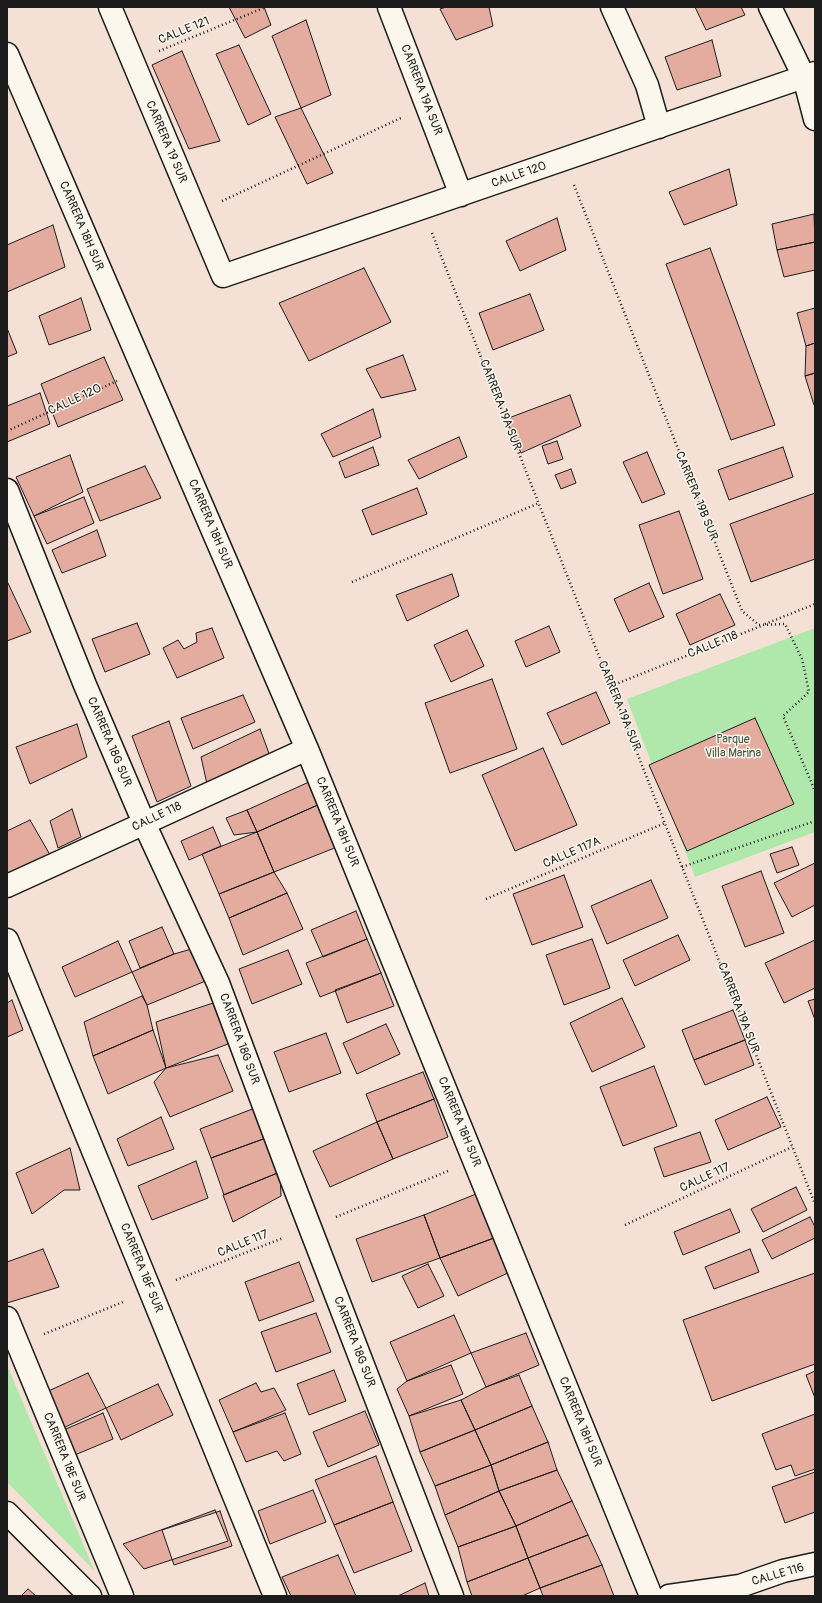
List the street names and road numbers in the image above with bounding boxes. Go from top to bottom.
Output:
street label: CALLE 121 [156,14,212,48]
street label: CARRERA 19A SUR [397,43,445,137]
street label: CARRERA 19 SUR [142,99,190,185]
street label: CALLE 120 [490,159,548,191]
street label: CARRERA 18H SUR [56,179,106,273]
street label: CARRERA 19A SUR [476,358,524,452]
street label: CALLE 120 [46,381,104,419]
street label: CARRERA 19B SUR [672,449,720,543]
street label: CARRERA 18H SUR [185,477,235,571]
street label: CALLE 118 [686,628,740,662]
street label: CARRERA 19A SUR [594,659,644,753]
street label: CARRERA 18G SUR [84,695,134,789]
street label: CARRERA 18H SUR [312,775,362,869]
street label: CALLE 118 [130,799,184,835]
street label: CALLE 117A [541,834,603,872]
street label: CARRERA 19A SUR [714,961,762,1055]
street label: CARRERA 18G SUR [216,991,262,1087]
street label: CARRERA 18H SUR [434,1075,484,1169]
street label: CALLE 117 [678,1160,732,1196]
street label: CARRERA 18F SUR [117,1221,165,1315]
street label: CALLE 117 [216,1227,270,1261]
street label: CARRERA 18G SUR [330,1295,378,1389]
street label: CARRERA 18H SUR [555,1375,605,1469]
street label: CARRERA 18E SUR [40,1411,88,1503]
street label: CALLE 116 [750,1561,806,1589]

